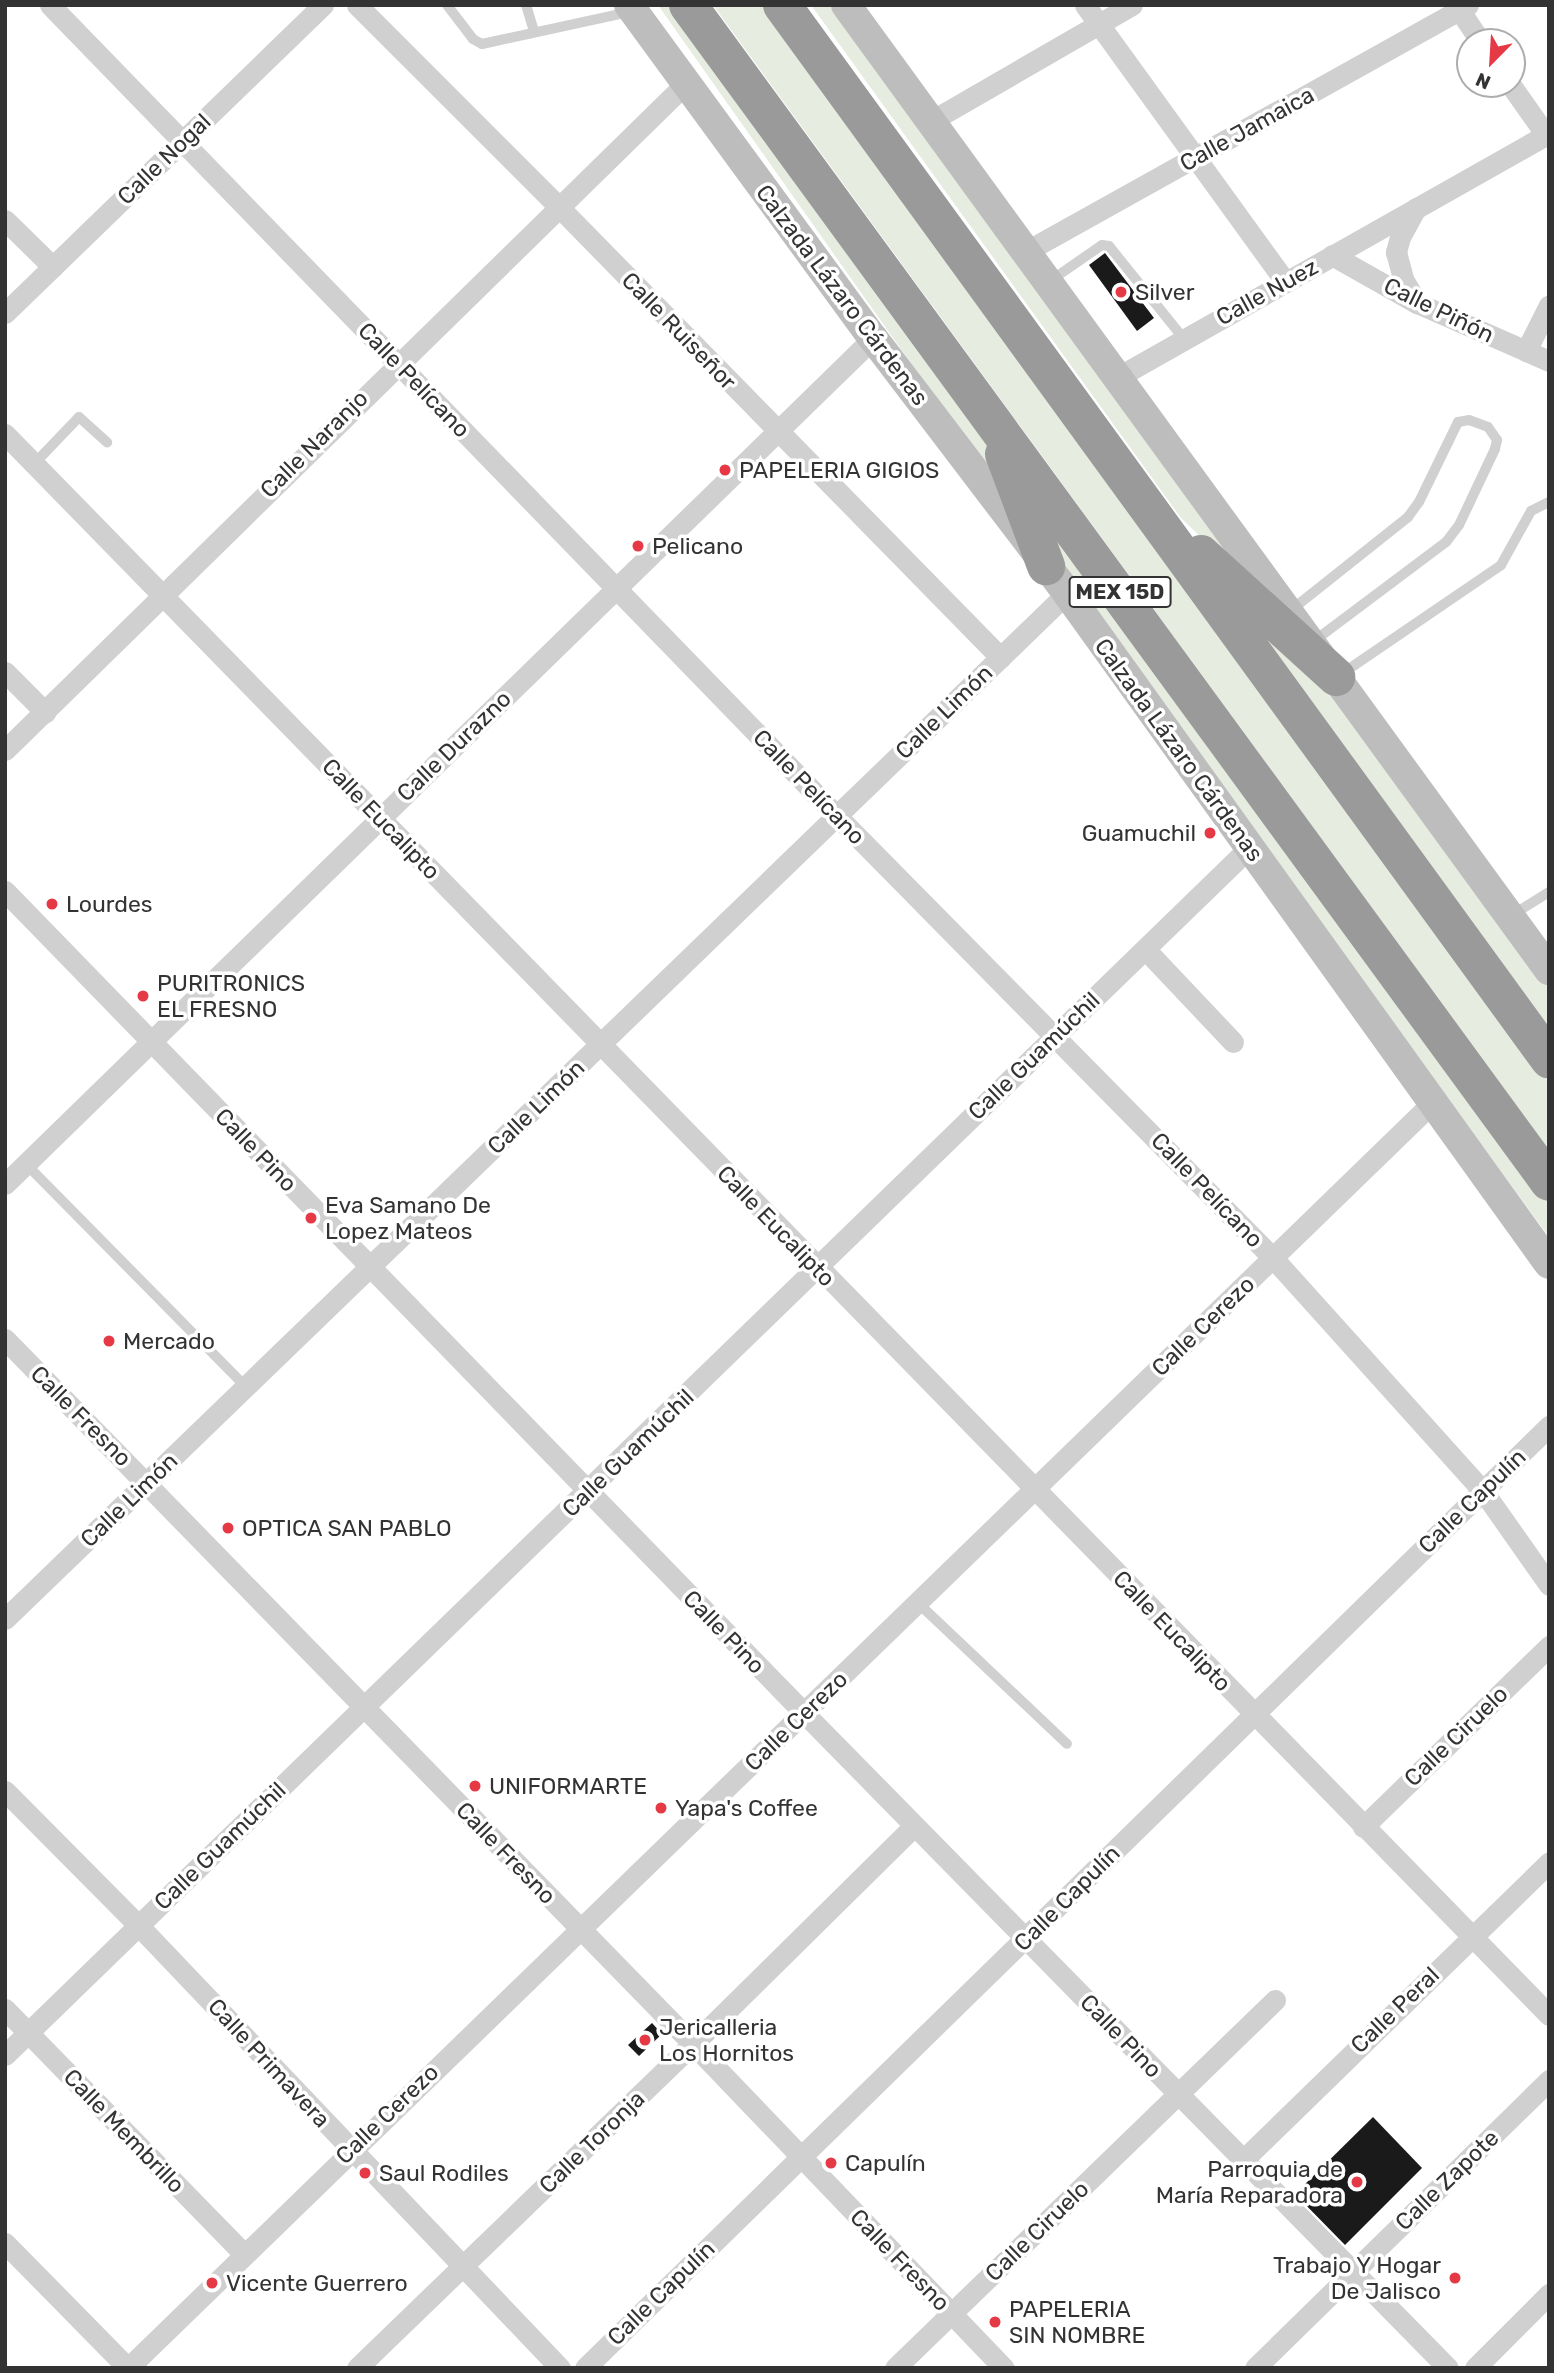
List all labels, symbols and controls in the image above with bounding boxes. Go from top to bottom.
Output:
north arrow [1456,28,1526,98]
text: N [1472,68,1494,94]
street label: Calle Jamaica [1175,81,1319,177]
street label: Calle Nogal [112,108,216,210]
street label: Calzada Lázaro Cárdenas [750,179,934,411]
street label: Calle Nuez [1211,253,1323,331]
street label: Calle Ruiseñor [616,267,742,395]
street label: Calle Piñón [1379,271,1499,349]
place label: Silver [1135,278,1194,306]
marker: Silver [1113,284,1129,300]
street label: Calle Pelícano [352,317,476,443]
street label: Calle Naranjo [255,385,373,503]
place label: PAPELERIA GIGIOS [739,456,940,484]
marker: PAPELERIA GIGIOS [717,462,733,478]
place label: Pelicano [652,532,743,560]
marker: Pelicano [630,538,646,554]
road number: MEX 15D [1068,574,1172,610]
street label: Calzada Lázaro Cárdenas [1089,633,1269,867]
street label: Calle Limón [890,659,998,765]
street label: Calle Durazno [391,685,517,807]
street label: Calle Pelícano [747,724,871,850]
street label: Calle Eucalipto [316,753,446,885]
place label: Guamuchil [1082,819,1196,847]
marker: Guamuchil [1202,825,1218,841]
place label: Lourdes [66,890,153,918]
marker: Lourdes [44,896,60,912]
place label: PURITRONICS EL FRESNO [157,969,305,1023]
street label: Calle Guamúchil [963,986,1105,1126]
marker: PURITRONICS EL FRESNO [135,988,151,1004]
street label: Calle Limón [482,1054,590,1160]
street label: Calle Pino [210,1103,302,1197]
street label: Calle Pelícano [1145,1127,1269,1253]
street label: Calle Eucalipto [711,1160,841,1292]
place label: Eva Samano De Lopez Mateos [325,1191,491,1245]
marker: Eva Samano De Lopez Mateos [303,1210,319,1226]
street label: Calle Cerezo [1146,1270,1260,1382]
place label: Mercado [123,1327,215,1355]
marker: Mercado [101,1333,117,1349]
street label: Calle Fresno [25,1360,137,1472]
street label: Calle Guamúchil [557,1383,699,1523]
street label: Calle Capulín [1413,1443,1531,1559]
street label: Calle Limón [75,1447,183,1553]
place label: OPTICA SAN PABLO [242,1514,452,1542]
marker: OPTICA SAN PABLO [220,1520,236,1536]
street label: Calle Eucalipto [1107,1565,1237,1697]
street label: Calle Pino [678,1585,770,1679]
street label: Calle Cerezo [739,1665,853,1777]
street label: Calle Ciruelo [1399,1680,1513,1792]
place label: UNIFORMARTE [489,1772,647,1800]
street label: Calle Guamúchil [149,1776,291,1916]
marker: UNIFORMARTE [467,1778,483,1794]
place label: Yapa's Coffee [675,1794,818,1822]
street label: Calle Fresno [451,1796,561,1910]
marker: Yapa's Coffee [653,1800,669,1816]
street label: Calle Capulín [1008,1839,1126,1957]
street label: Calle Peral [1345,1961,1445,2059]
street label: Calle Pino [1075,1989,1167,2083]
street label: Calle Primavera [202,1993,336,2133]
place label: Jericalleria Los Hornitos [659,2013,794,2067]
marker: Jericalleria Los Hornitos [637,2032,653,2048]
street label: Calle Cerezo [330,2058,444,2170]
street label: Calle Membrillo [58,2063,190,2199]
street label: Calle Toronja [533,2085,651,2199]
street label: Calle Zapote [1390,2124,1504,2236]
place label: Capulín [845,2149,926,2177]
marker: Capulín [823,2155,839,2171]
place label: Parroquia de María Reparadora [1156,2155,1343,2209]
place label: Saul Rodiles [379,2159,509,2187]
marker: Saul Rodiles [357,2165,373,2181]
marker: Parroquia de María Reparadora [1349,2174,1365,2190]
street label: Calle Ciruelo [980,2175,1094,2287]
street label: Calle Fresno [845,2203,955,2317]
street label: Calle Capulín [602,2235,720,2351]
place label: Trabajo Y Hogar De Jalisco [1272,2251,1441,2305]
place label: Vicente Guerrero [226,2269,408,2297]
marker: Trabajo Y Hogar De Jalisco [1447,2270,1463,2286]
marker: Vicente Guerrero [204,2275,220,2291]
place label: PAPELERIA SIN NOMBRE [1009,2295,1145,2349]
marker: PAPELERIA SIN NOMBRE [987,2314,1003,2330]

